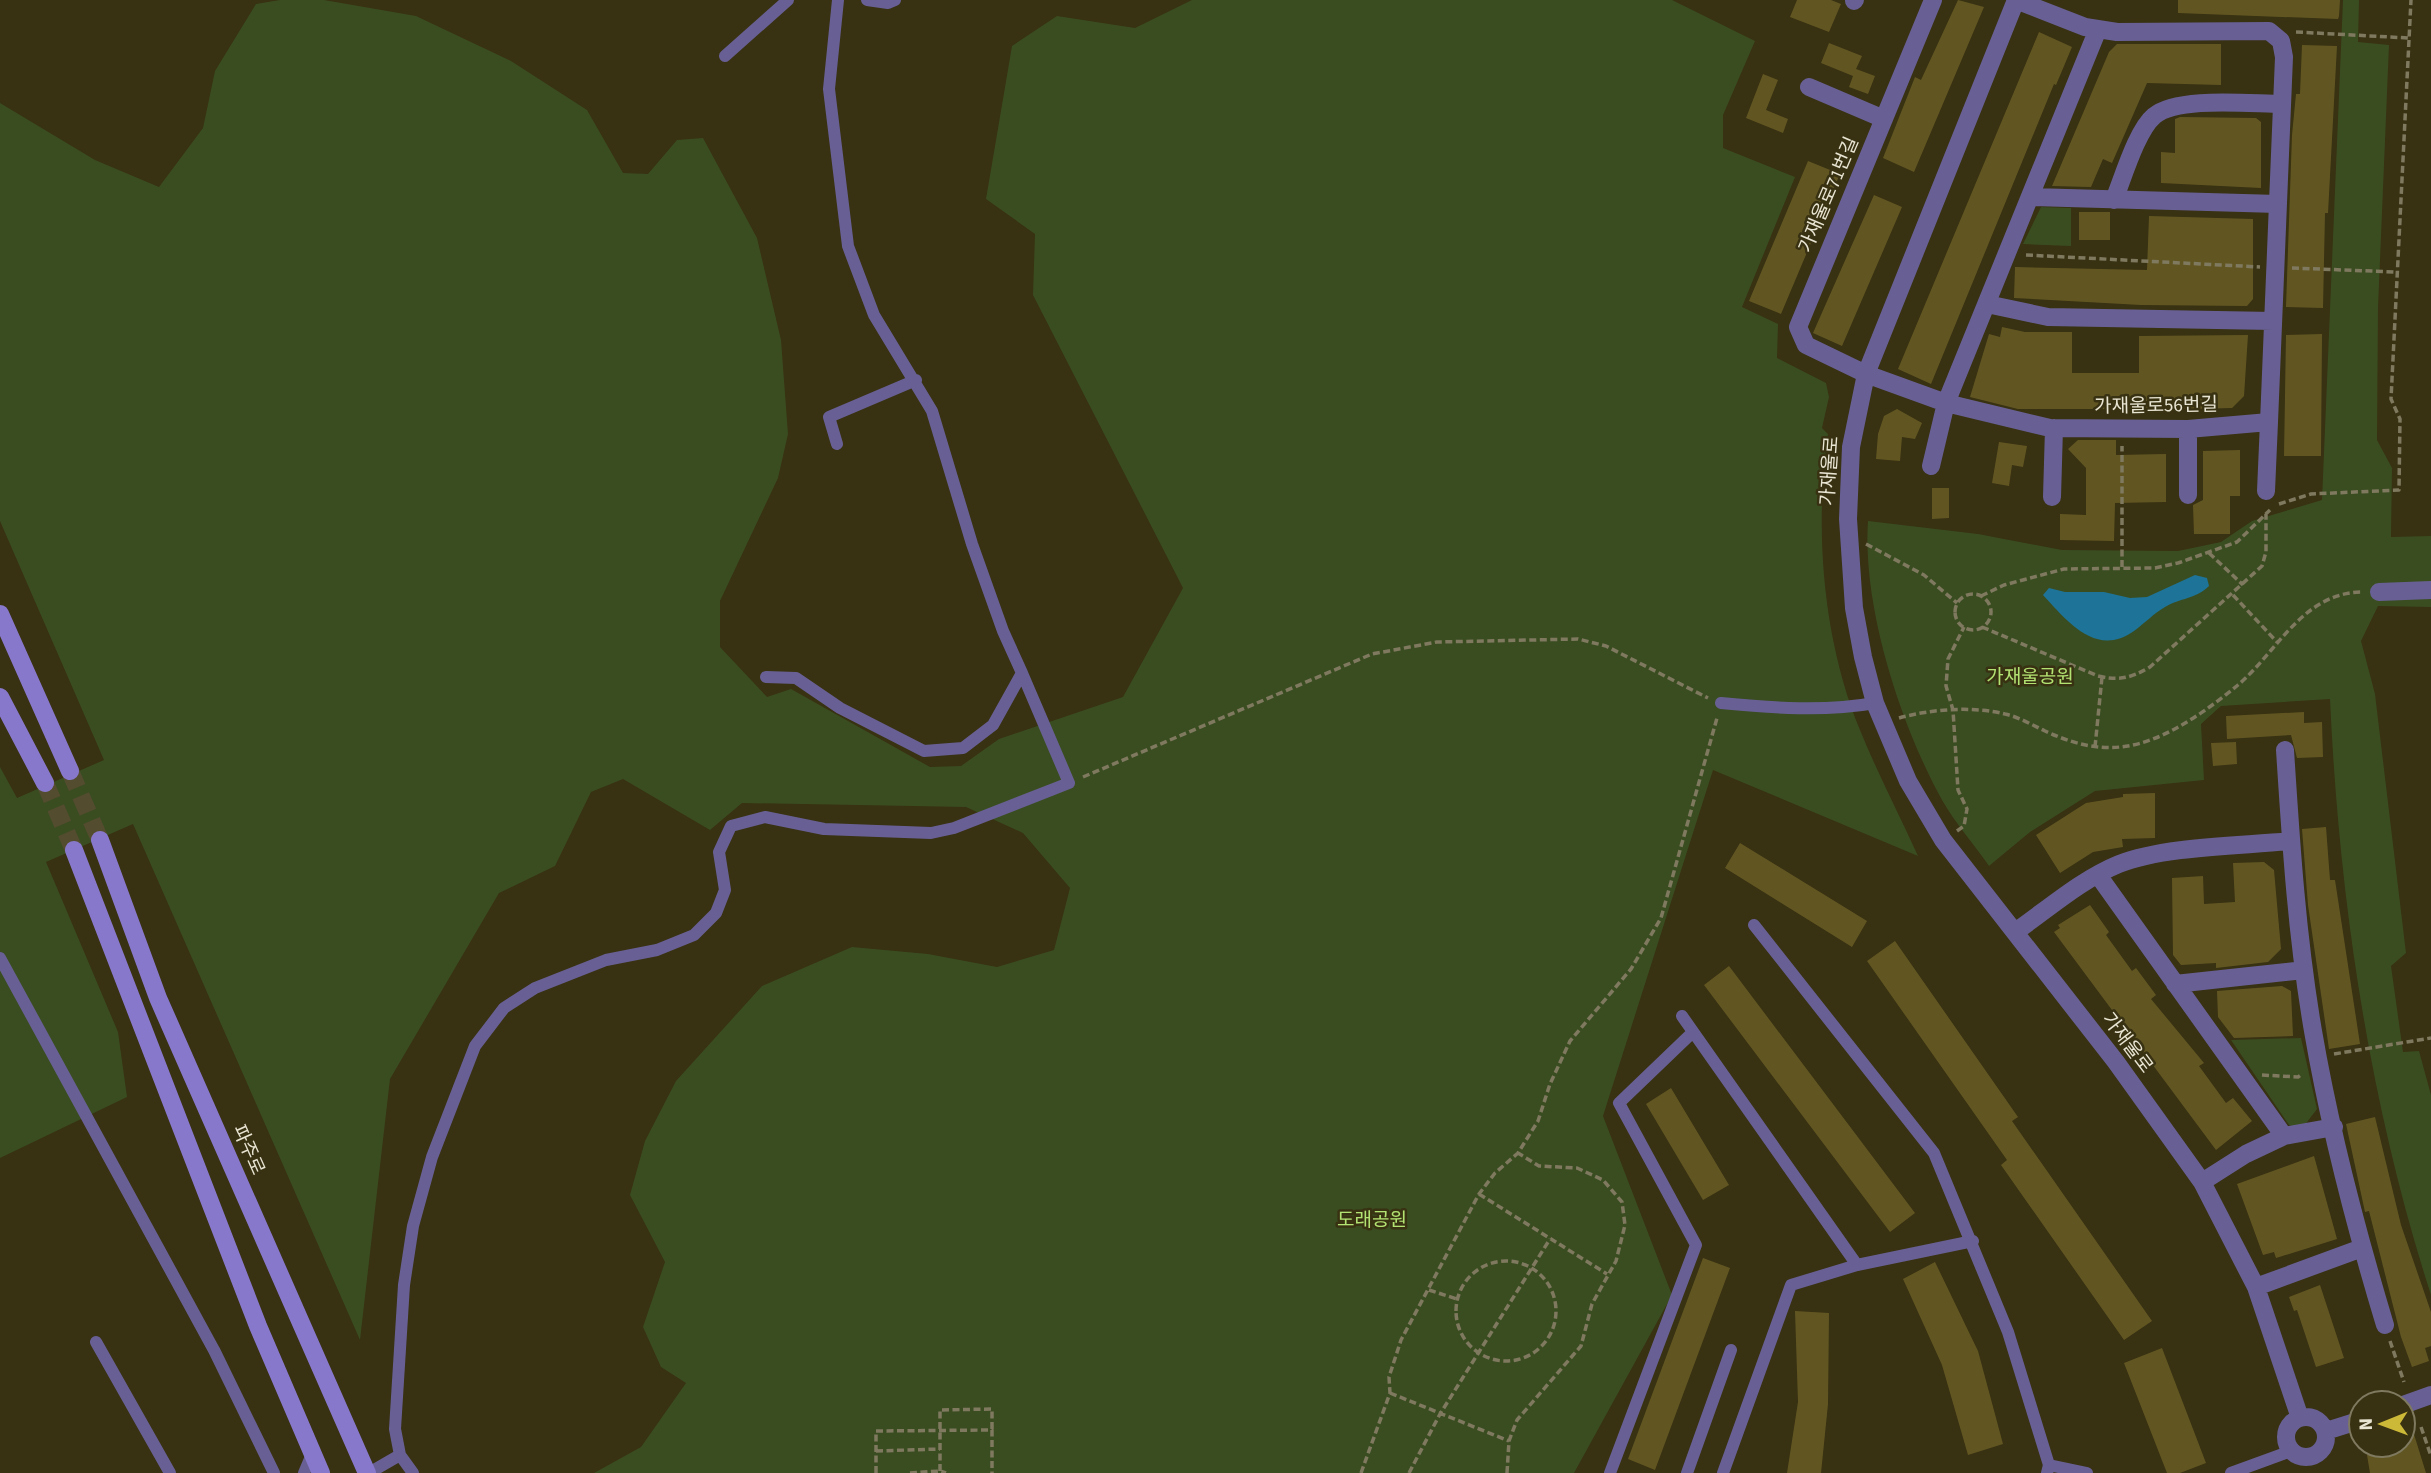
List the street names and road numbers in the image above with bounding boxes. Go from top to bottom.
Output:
street label: 가재울로71번길 [1792,133,1866,257]
street label: 가재울로56번길 [2094,391,2218,421]
street label: 가재울로 [1814,435,1846,507]
street label: 가재울로 [2095,1007,2159,1079]
street label: 파주로 [225,1121,271,1179]

